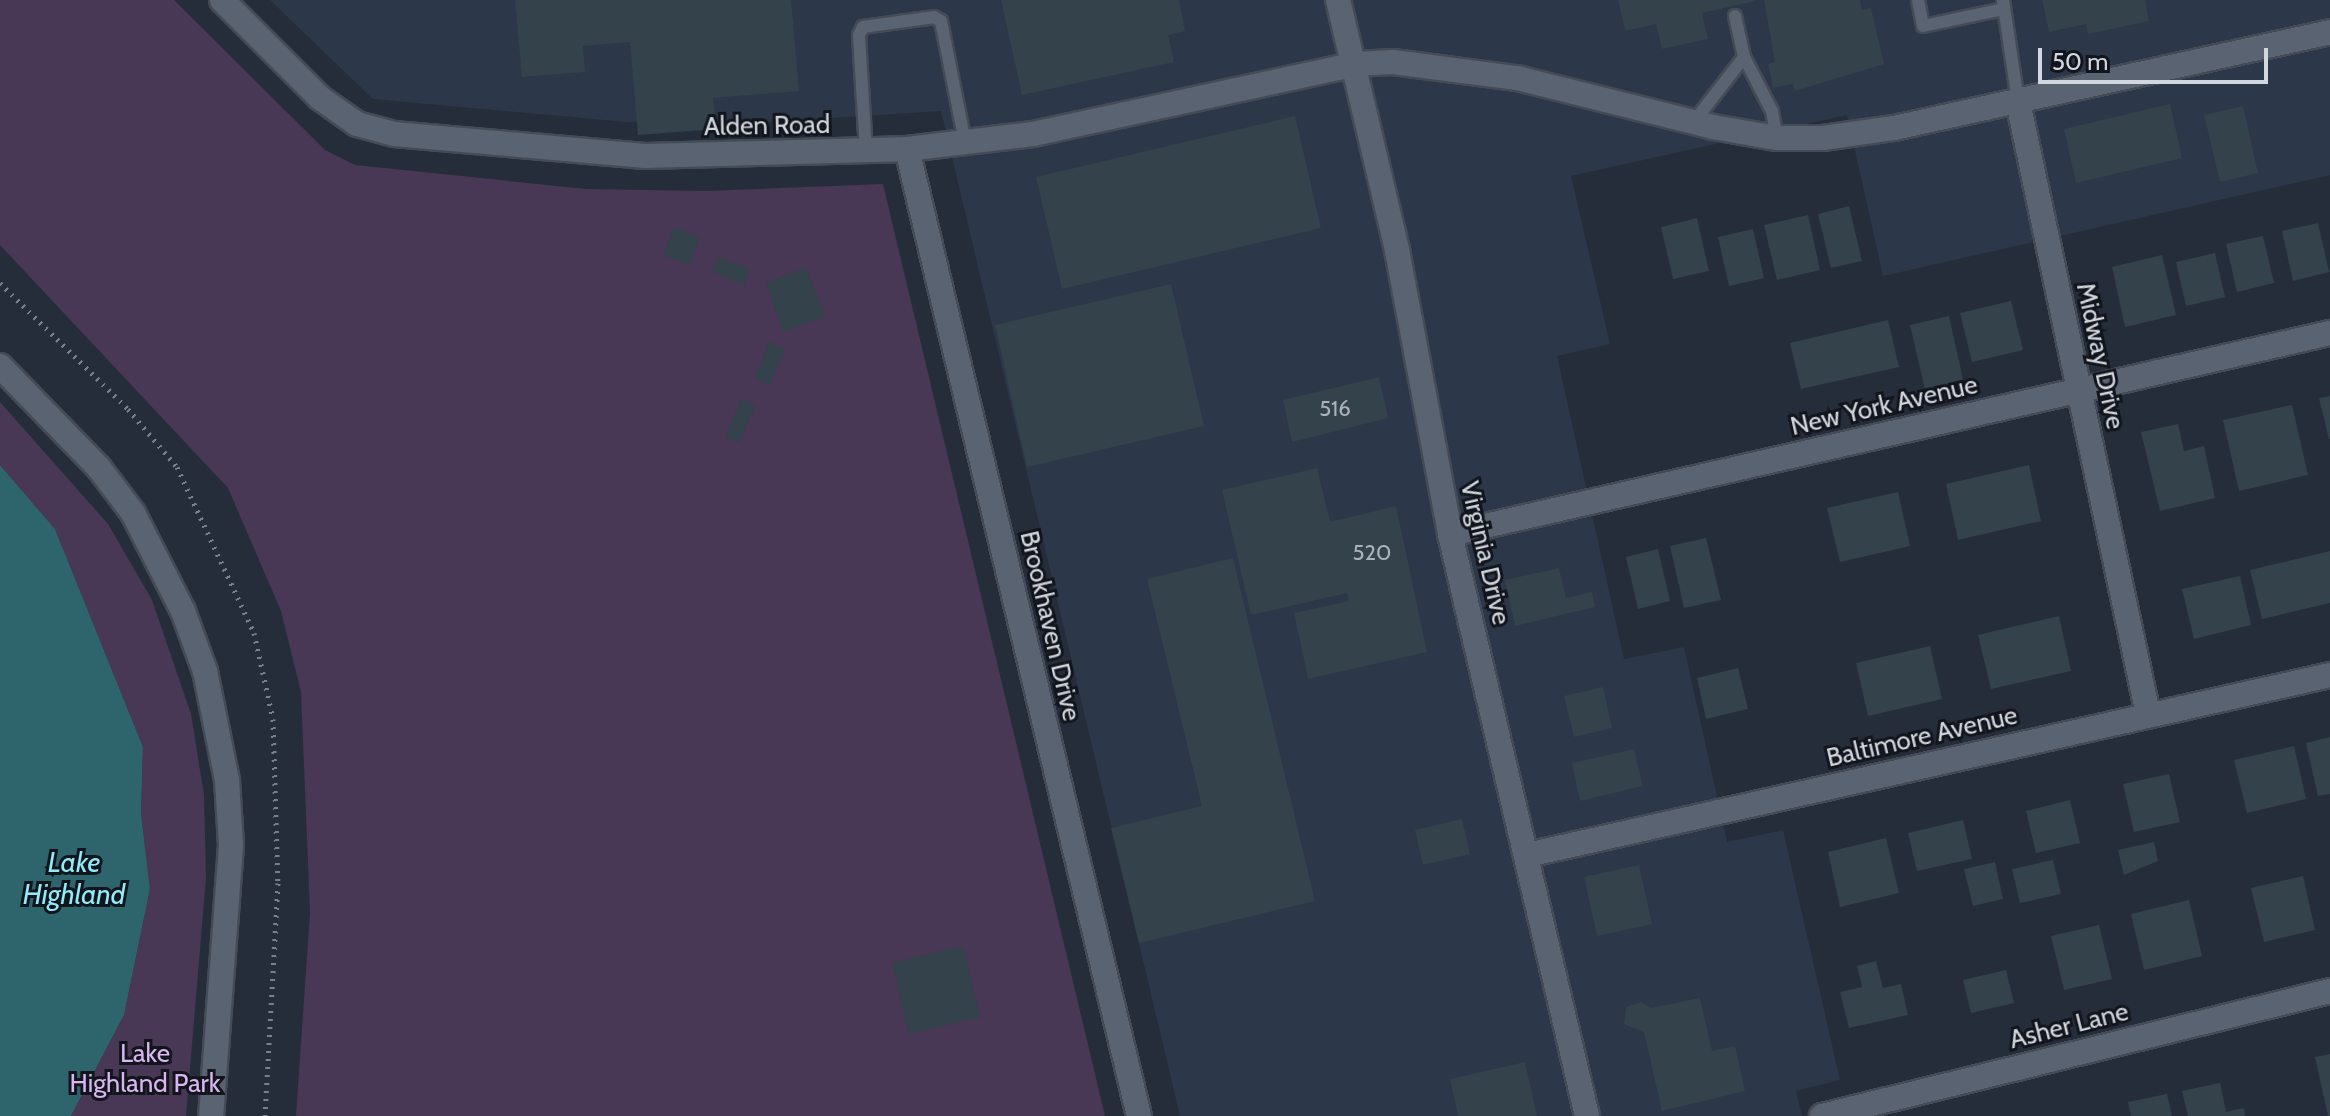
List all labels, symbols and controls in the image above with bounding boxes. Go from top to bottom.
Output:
scale bar [2042,32,2272,82]
text: 50 m [2052,47,2108,76]
street label: Alden Road [704,109,830,143]
street label: Midway Drive [2069,280,2131,432]
street label: New York Avenue [1787,369,1981,443]
house number: 516 [1319,396,1351,422]
street label: Virginia Drive [1453,478,1517,628]
street label: Brookhaven Drive [1013,528,1087,724]
house number: 520 [1353,540,1391,566]
street label: Baltimore Avenue [1824,700,2020,774]
water label: Lake Highland [23,845,125,911]
street label: Asher Lane [2006,996,2132,1056]
park label: Lake Highland Park [70,1038,220,1100]

